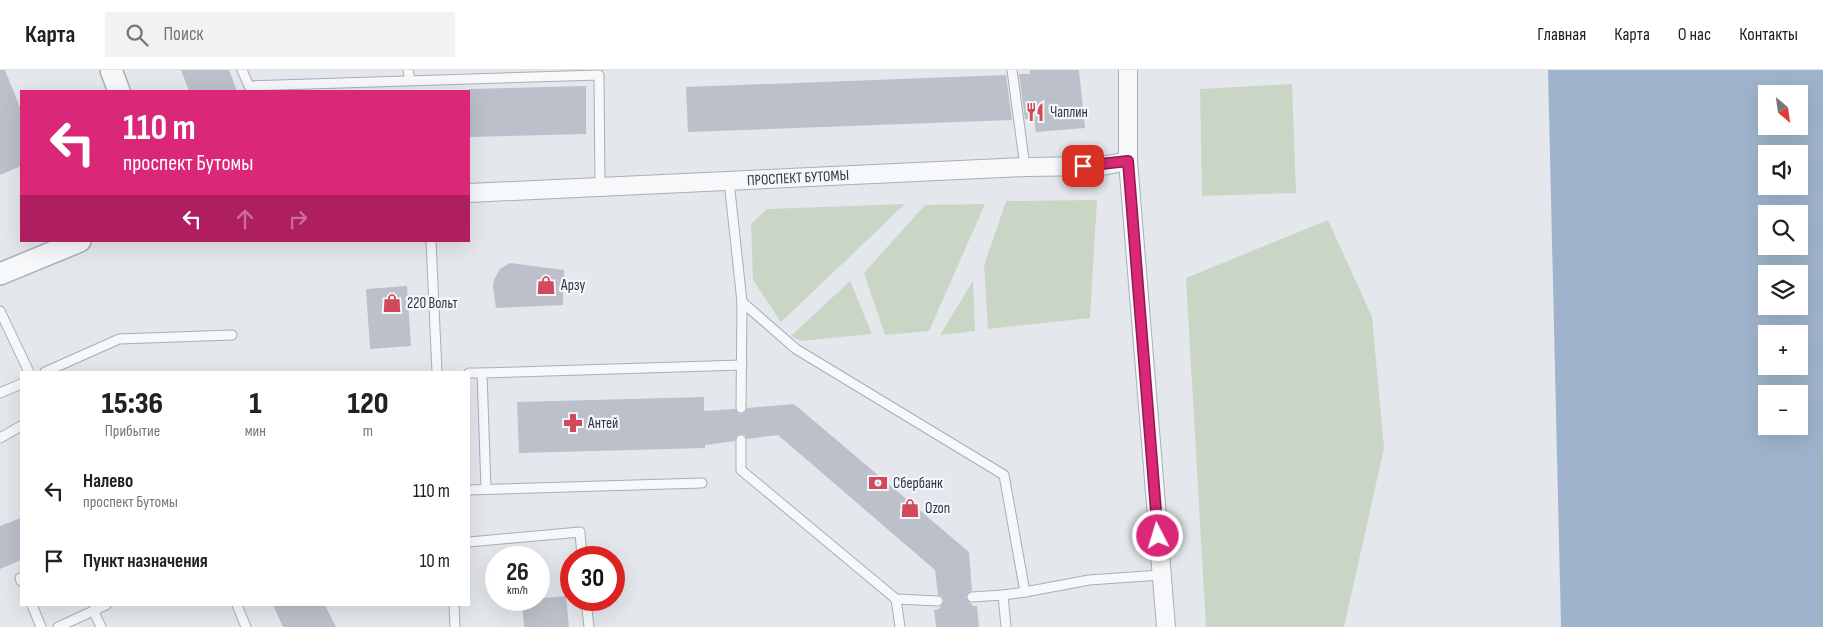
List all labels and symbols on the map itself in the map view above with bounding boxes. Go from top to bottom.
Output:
north arrow [1758,85,1808,135]
restaurant icon: Чаплин [1024,101,1046,123]
place label: Чаплин [1050,103,1088,122]
pin [1062,145,1104,187]
street label: ПРОСПЕКТ БУТОМЫ [747,166,849,190]
shop icon: Арзу [535,274,557,296]
place label: Арзу [560,276,586,295]
shop icon: 220 Вольт [381,292,403,314]
place label: 220 Вольт [407,294,458,313]
pharmacy icon: Антей [562,412,584,434]
place label: Антей [587,414,618,433]
bank icon: Сбербанк [867,472,889,494]
place label: Сбербанк [893,474,943,493]
shop icon: Ozon [899,497,921,519]
place label: Ozon [925,499,950,518]
position arrow [1131,509,1183,561]
speed limit sign: 30 [560,546,625,611]

